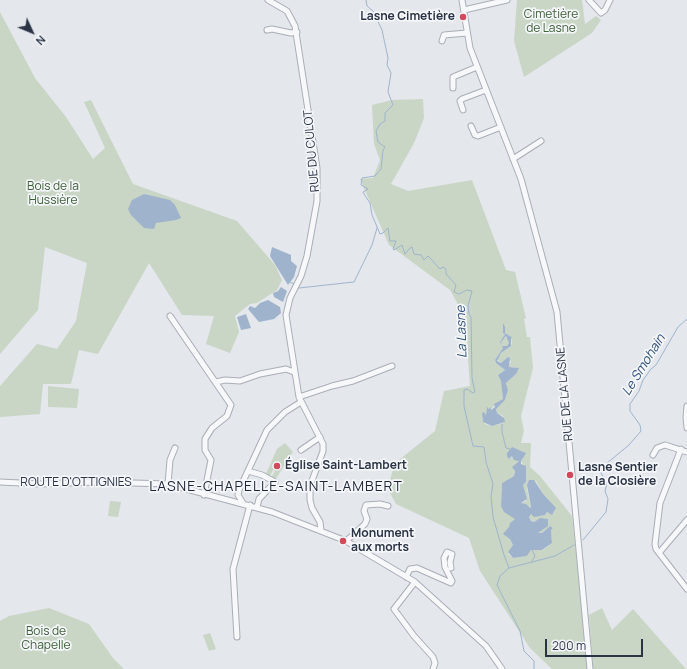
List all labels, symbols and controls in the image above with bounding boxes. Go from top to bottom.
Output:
park label: Cimetière de Lasne [524,8,578,36]
place label: Lasne Cimetière [360,10,455,24]
north arrow [12,12,52,52]
marker: Lasne Cimetière [458,12,468,22]
text: N [33,33,49,49]
street label: RUE DU CULOT [301,109,323,193]
park label: Bois de la Hussière [27,180,79,208]
water label: La Lasne [453,306,471,358]
water label: Le Smohain [619,332,669,398]
street label: RUE DE LA LASNE [554,346,576,442]
place label: Église Saint-Lambert [285,459,407,473]
marker: Église Saint-Lambert [272,461,282,471]
place label: Lasne Sentier de la Closière [578,461,658,489]
marker: Lasne Sentier de la Closière [565,470,575,480]
street label: ROUTE D'OTTIGNIES [20,476,132,490]
district label: LASNE-CHAPELLE-SAINT-LAMBERT [149,479,403,495]
place label: Monument aux morts [351,527,414,555]
marker: Monument aux morts [338,536,348,546]
park label: Bois de Chapelle [21,625,71,653]
scale bar [547,631,645,657]
text: 200 m [552,637,586,654]

